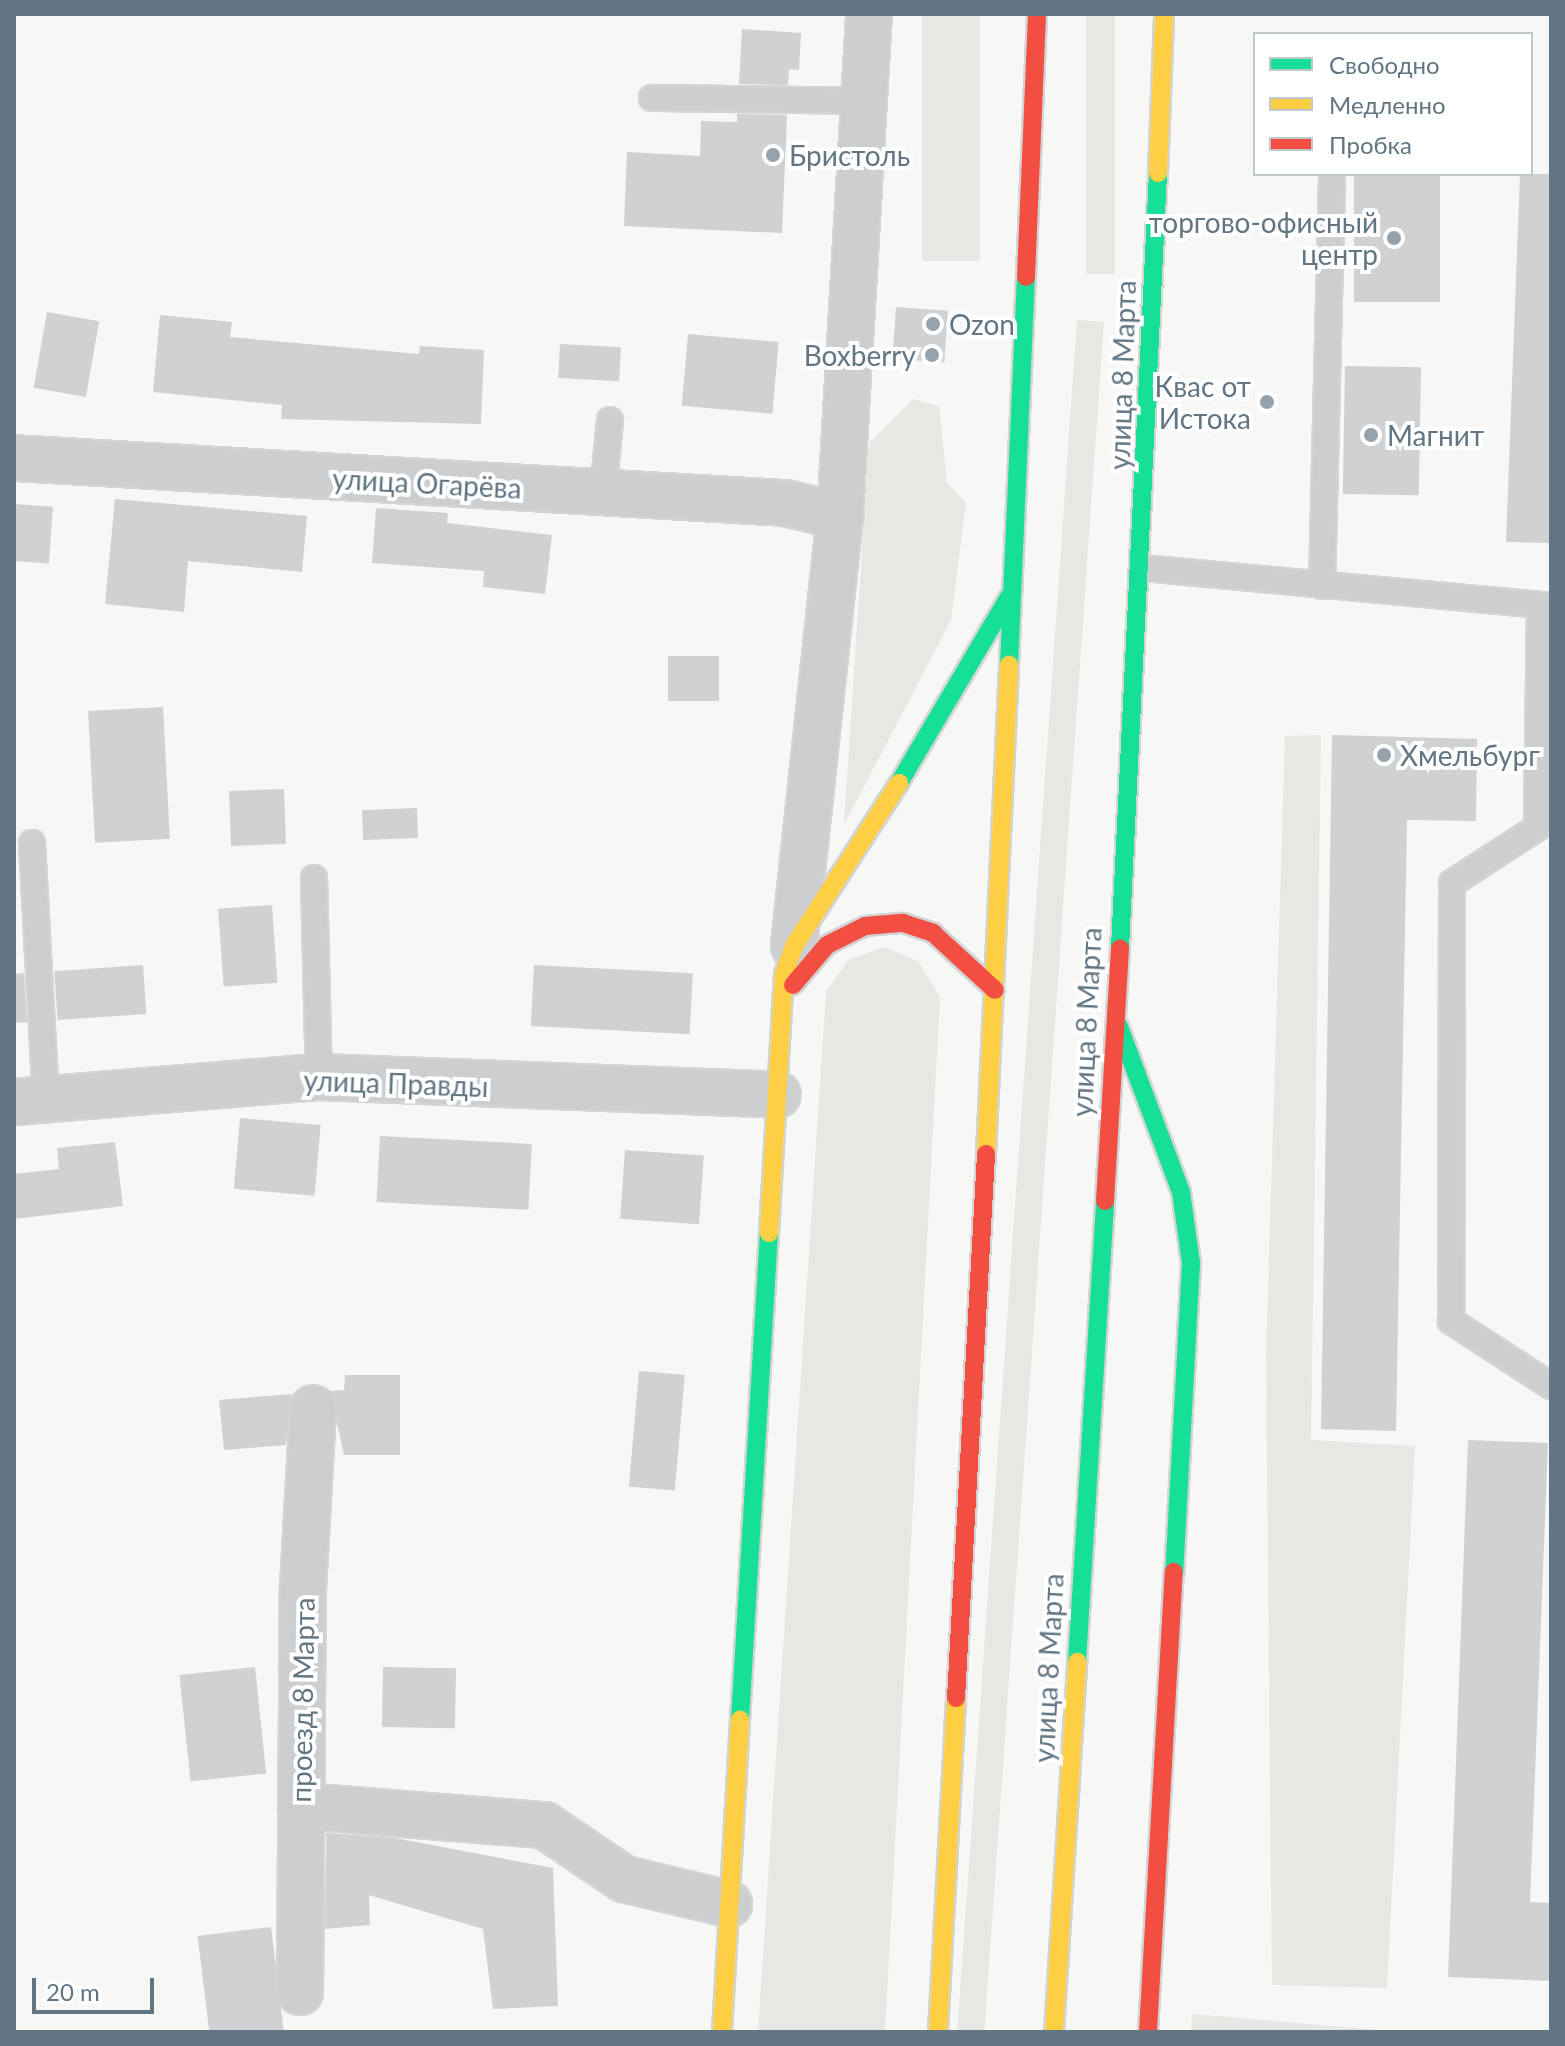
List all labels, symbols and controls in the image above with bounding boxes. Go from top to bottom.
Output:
legend [1253,32,1533,176]
text: Свободно [1329,50,1440,79]
text: Медленно [1329,90,1446,119]
text: Пробка [1329,130,1412,159]
place label: Бристоль [789,138,910,172]
marker: Бристоль [764,146,782,164]
place label: торгово-офисный центр [1149,205,1378,271]
marker: торгово-офисный центр [1385,229,1403,247]
street label: улица 8 Марта [1102,280,1142,470]
place label: Ozon [949,307,1015,341]
marker: Ozon [924,315,942,333]
place label: Boxberry [804,338,916,372]
marker: Boxberry [923,346,941,364]
place label: Квас от Истока [1155,369,1251,435]
marker: Квас от Истока [1258,393,1276,411]
place label: Магнит [1387,418,1484,452]
marker: Магнит [1362,426,1380,444]
street label: улица Огарёва [332,461,522,505]
place label: Хмельбург [1400,738,1540,772]
marker: Хмельбург [1375,746,1393,764]
street label: улица 8 Марта [1064,926,1108,1118]
street label: улица Правды [303,1063,489,1103]
street label: улица 8 Марта [1026,1572,1070,1764]
street label: проезд 8 Марта [283,1597,321,1803]
scale bar [36,1962,158,2012]
text: 20 m [46,1977,100,2006]

